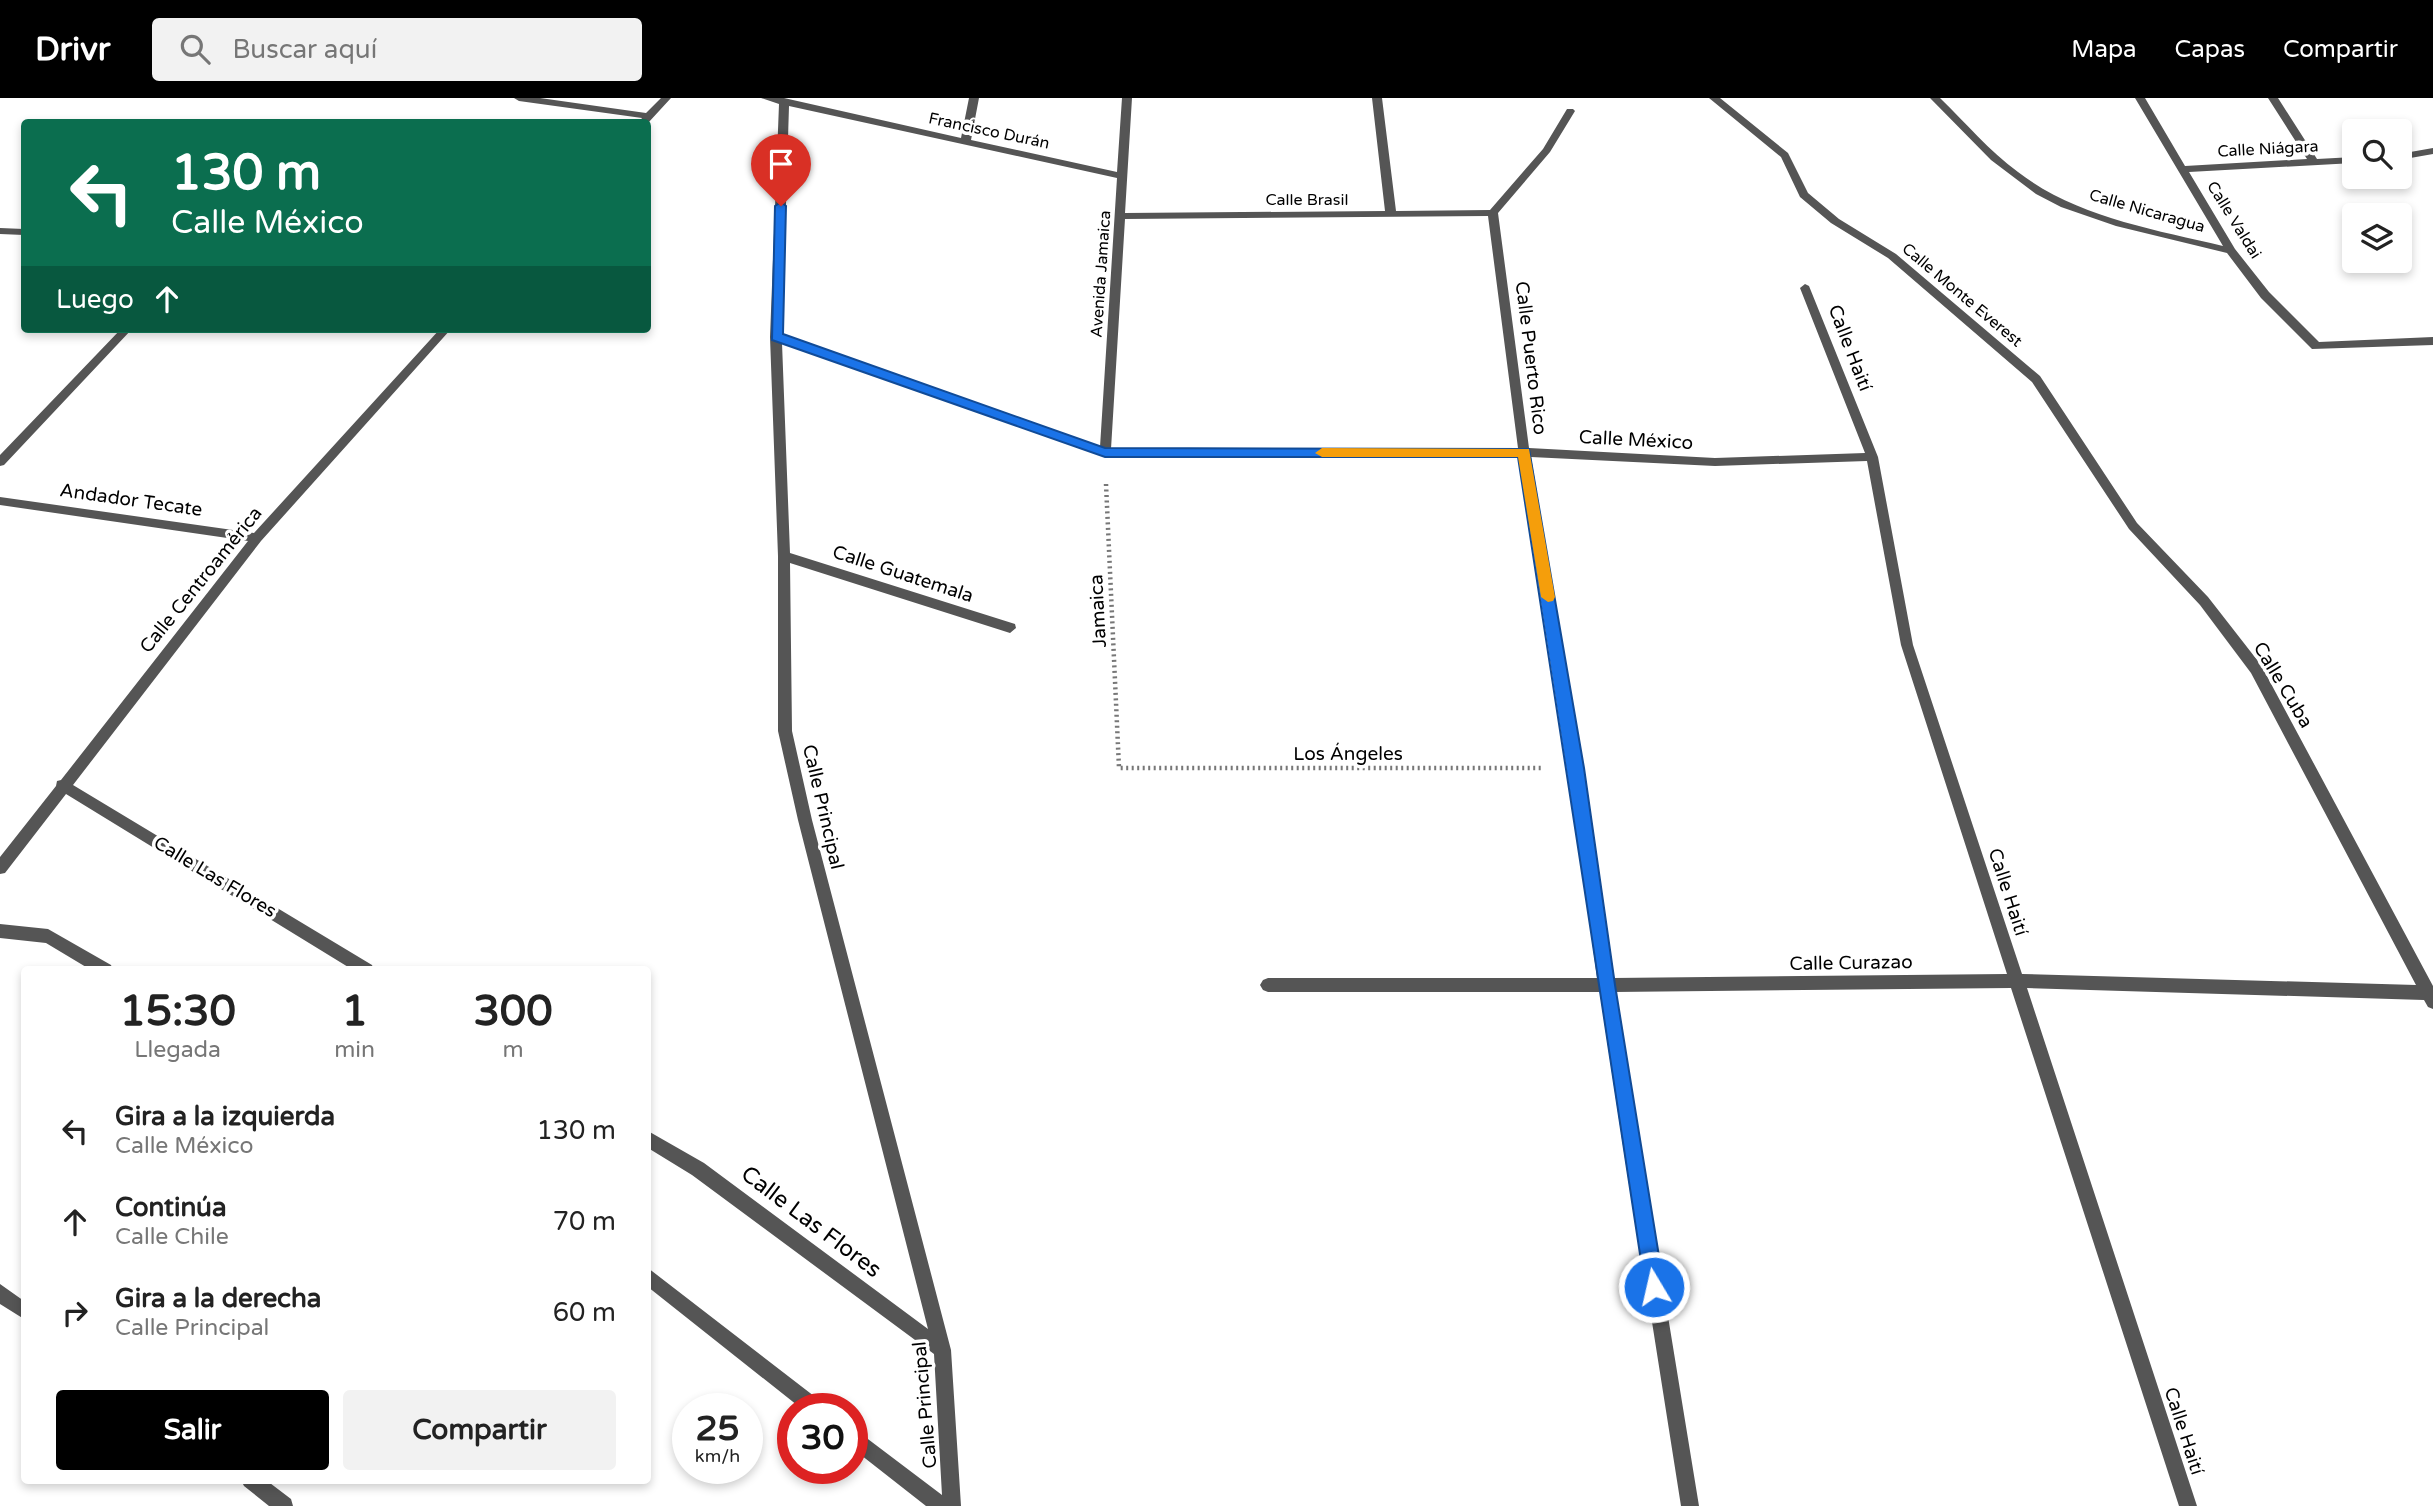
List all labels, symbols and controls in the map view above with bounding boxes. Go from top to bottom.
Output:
search box [152,18,642,81]
text: Drivr [35,30,110,69]
icon: search [176,30,214,68]
text: Buscar aquí [232,34,377,65]
text: Mapa [2071,35,2137,64]
text: Capas [2175,35,2245,64]
text: Compartir [2283,35,2398,64]
street label: Francisco Durán [927,108,1051,154]
map controls [2342,119,2412,273]
button: search [2342,119,2412,189]
pin [751,134,811,206]
street label: Calle Niágara [2217,136,2319,162]
text: 130 m [171,144,321,203]
icon: arrive [762,145,800,183]
icon: left [56,147,147,238]
street label: Calle Valdai [2202,178,2266,262]
street label: Calle Nicaragua [2087,185,2207,237]
street label: Calle Brasil [1265,190,1349,210]
button: layers [2342,203,2412,273]
text: Calle México [171,204,364,242]
street label: Avenida Jamaica [1087,210,1115,338]
street label: Calle Monte Everest [1898,239,2026,351]
icon: ahead [148,280,186,318]
street label: Calle Puerto Rico [1511,280,1551,436]
text: Luego [56,284,134,315]
street label: Calle Haití [1823,302,1877,395]
street label: Calle México [1578,426,1694,454]
street label: Andador Tecate [58,479,204,521]
street label: Calle Centroamérica [135,503,267,657]
street label: Calle Guatemala [830,541,976,607]
street label: Jamaica [1085,574,1111,648]
street label: Calle Cuba [2249,638,2317,732]
street label: Calle Principal [798,742,848,872]
street label: Los Ángeles [1293,742,1403,765]
street label: Calle Las Flores [150,832,280,922]
street label: Calle Haití [1984,845,2033,939]
street label: Calle Curazao [1789,951,1913,975]
text: 15:30 [119,986,236,1037]
text: 1 [341,986,368,1037]
text: 300 [473,986,553,1037]
text: Llegada [134,1036,221,1064]
text: min [334,1036,375,1064]
text: m [502,1036,524,1064]
text: Gira a la izquierda [115,1101,335,1132]
icon: left [56,1112,94,1150]
text: 130 m [536,1115,616,1146]
text: Calle México [115,1132,253,1160]
street label: Calle Las Flores [735,1160,887,1284]
text: Continúa [115,1192,227,1223]
icon: ahead [56,1203,94,1241]
text: 70 m [553,1206,616,1237]
text: Calle Chile [115,1223,229,1251]
position arrow [1617,1250,1691,1324]
text: Gira a la derecha [115,1283,321,1314]
icon: right [56,1294,94,1332]
text: 60 m [553,1297,616,1328]
text: Calle Principal [115,1314,269,1342]
street label: Calle Principal [908,1341,942,1469]
street label: Calle Haití [2160,1384,2209,1478]
button: Salir [56,1390,329,1470]
button: Compartir [343,1390,616,1470]
speed limit sign: 30 [777,1393,868,1484]
text: 25 [696,1408,739,1450]
text: km/h [695,1445,740,1467]

